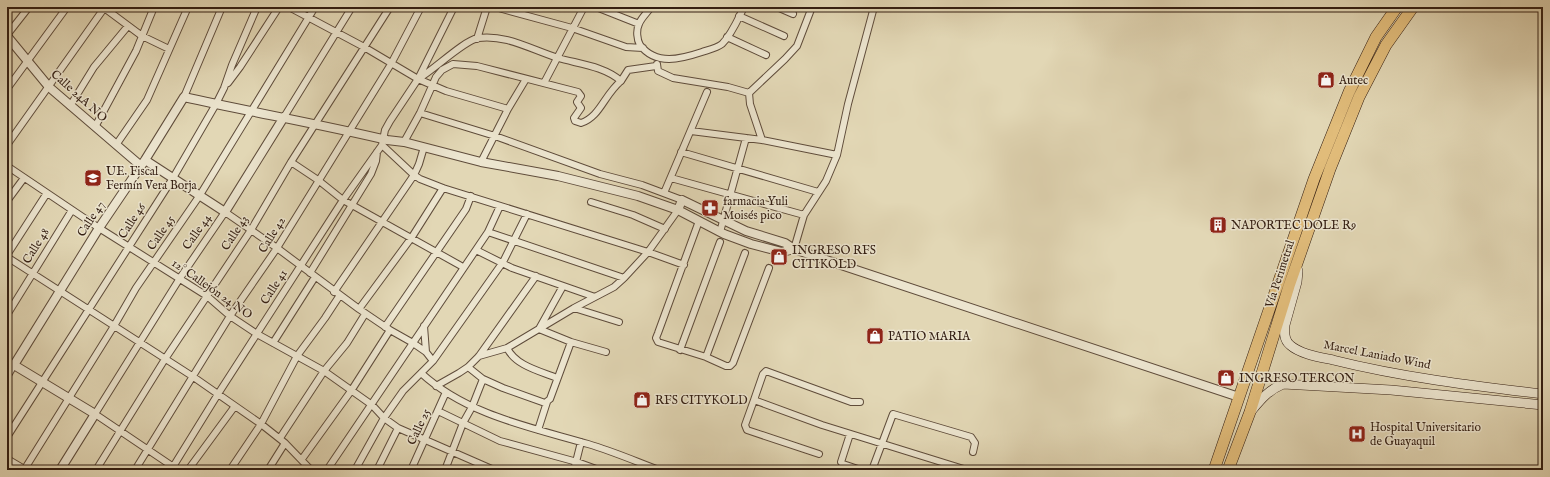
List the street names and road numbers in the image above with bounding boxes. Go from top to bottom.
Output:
street label: Calle 24A NO [48,67,110,125]
street label: Calle 47 [74,198,108,240]
street label: Calle 46 [115,200,150,242]
street label: Calle 44 [179,211,215,253]
street label: Calle 45 [144,212,178,253]
street label: Calle 43 [218,213,252,253]
street label: Calle 42 [255,214,289,256]
street label: Calle 48 [19,225,53,267]
street label: Vía Perimetral [1262,238,1298,311]
street label: 12° Callejón 24 NO [169,256,255,322]
street label: Calle 41 [257,267,291,307]
street label: Marcel Laniado Wind [1322,337,1432,373]
street label: Calle 25 [404,406,434,448]

